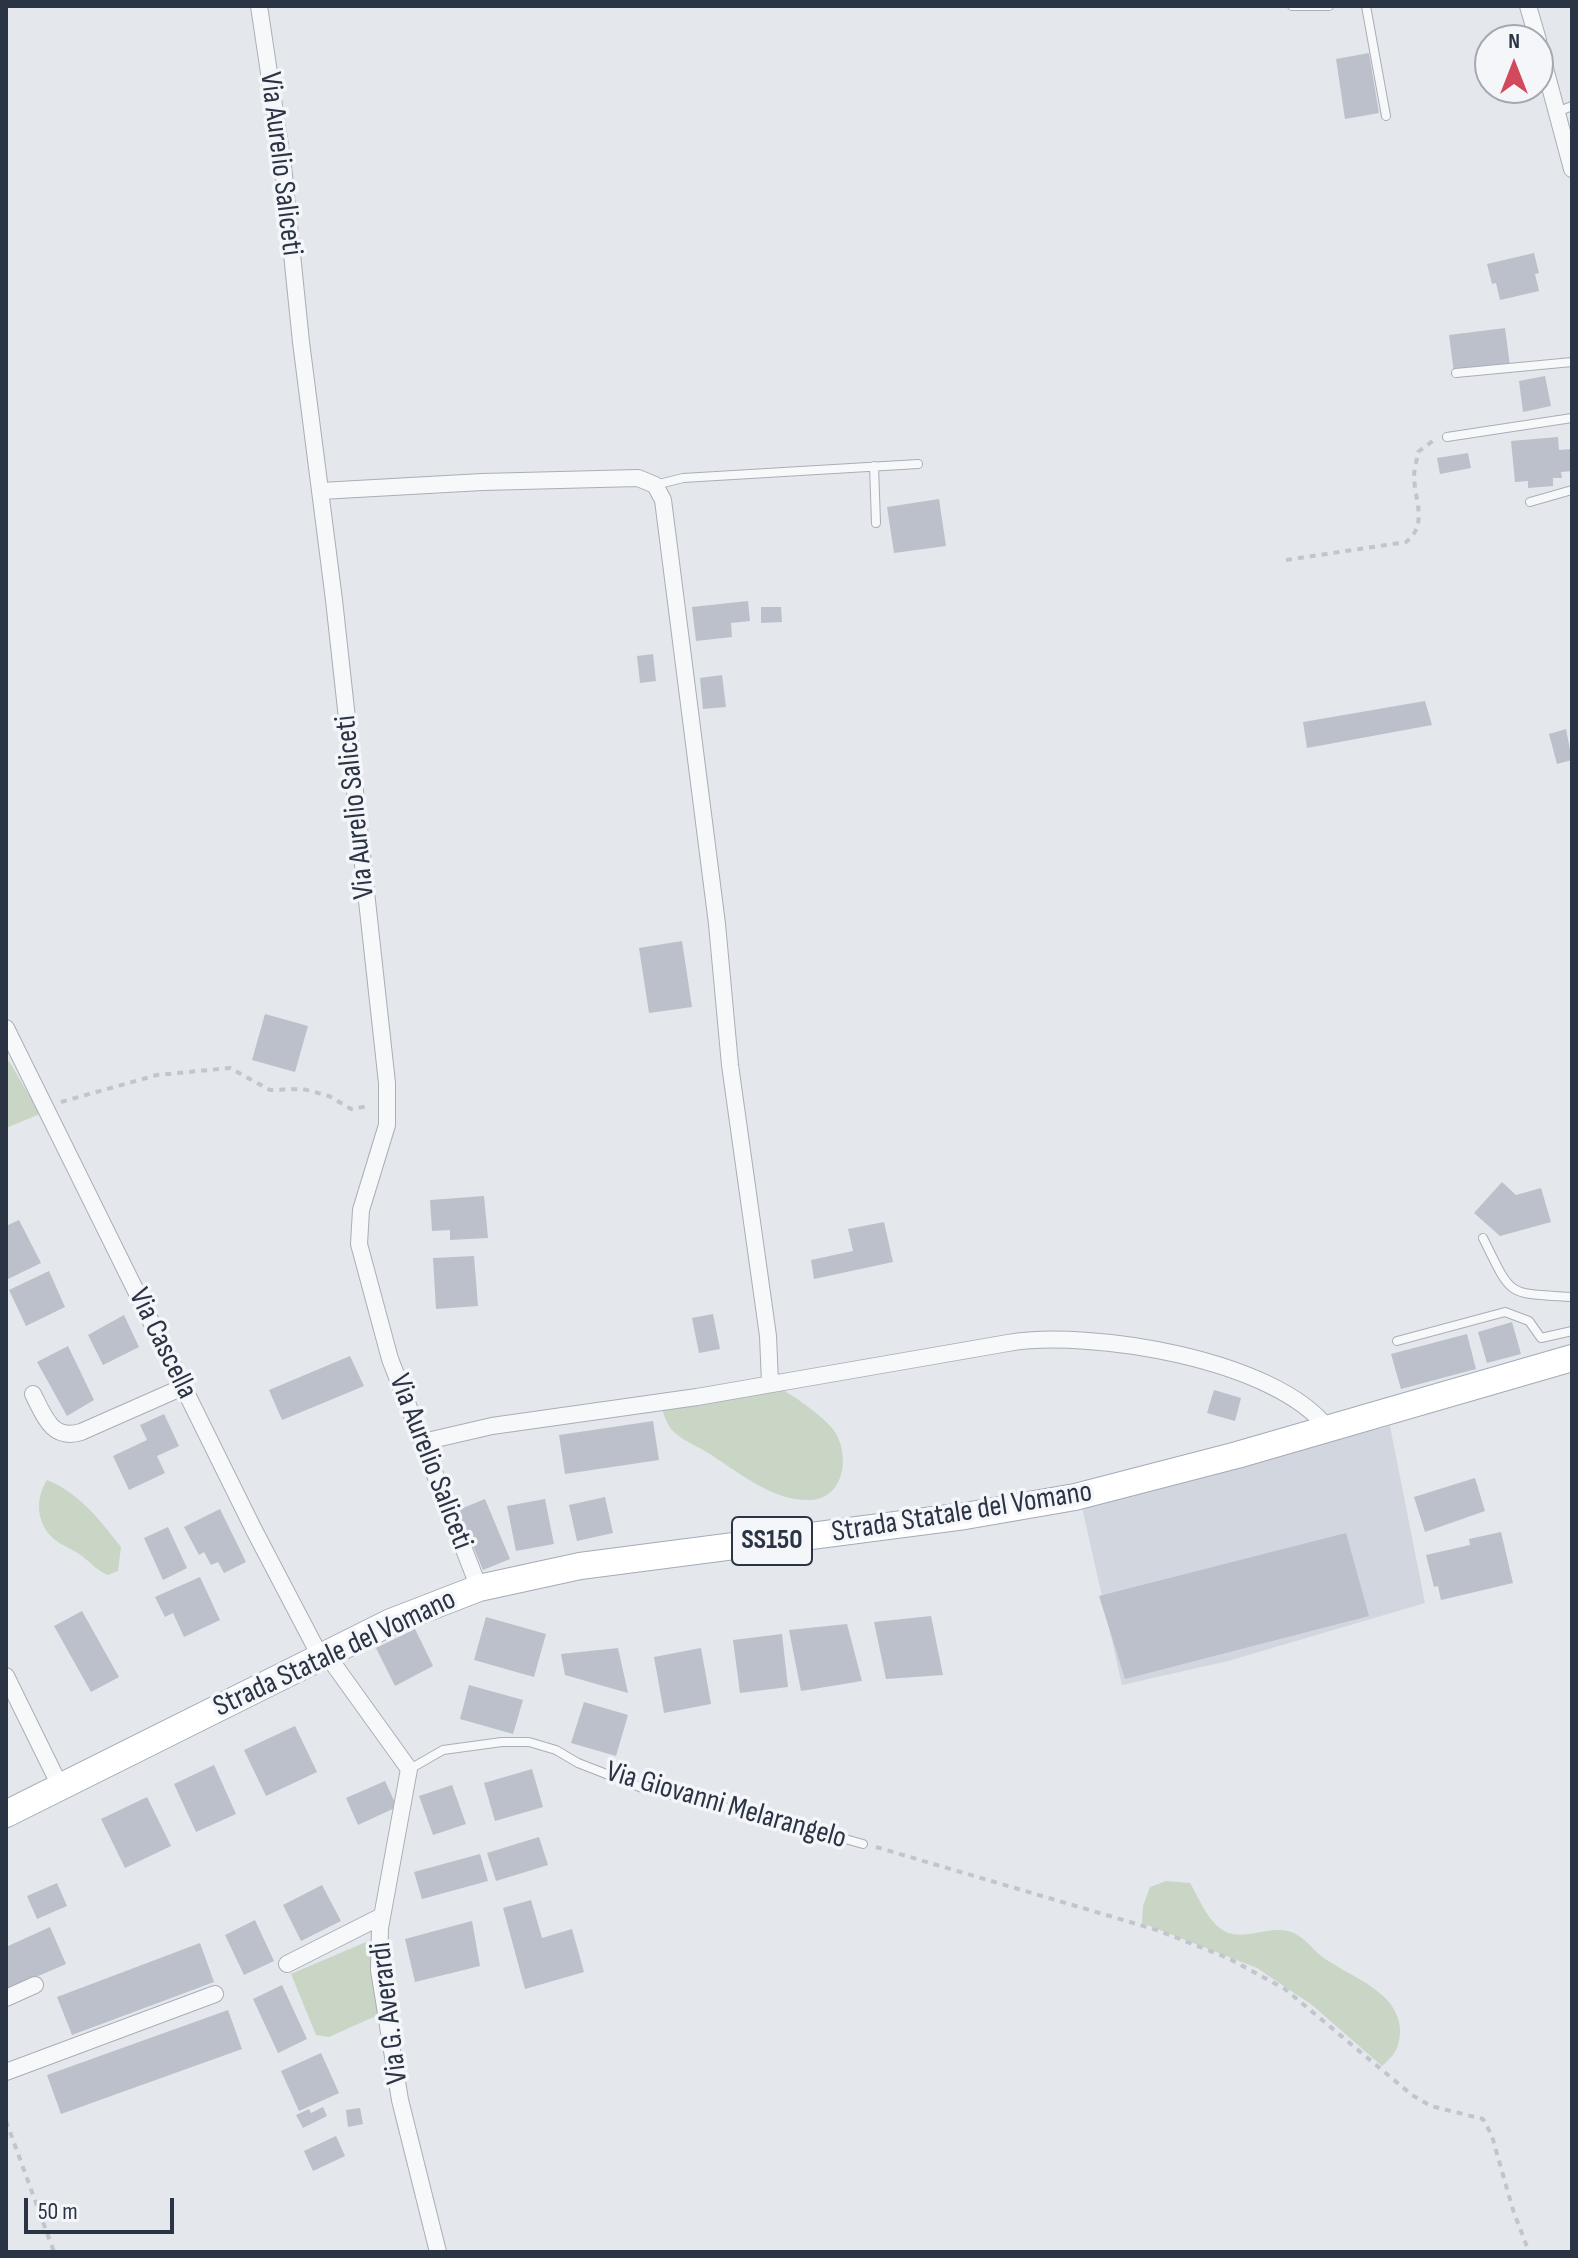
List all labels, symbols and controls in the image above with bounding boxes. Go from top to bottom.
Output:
north arrow [1474,24,1554,104]
text: N [1508,28,1520,55]
street label: Via Aurelio Saliceti [251,70,309,258]
street label: Via Aurelio Saliceti [328,713,384,901]
street label: Via Cascella [120,1283,204,1405]
street label: Via Aurelio Saliceti [380,1369,480,1555]
street label: Strada Statale del Vomano [829,1475,1095,1551]
road number: SS150 [732,1517,812,1565]
street label: Strada Statale del Vomano [208,1582,462,1726]
street label: Via Giovanni Melarangelo [602,1754,850,1858]
street label: Via G. Averardi [363,1940,417,2086]
scale bar [28,2182,178,2232]
text: 50 m [38,2197,78,2226]

